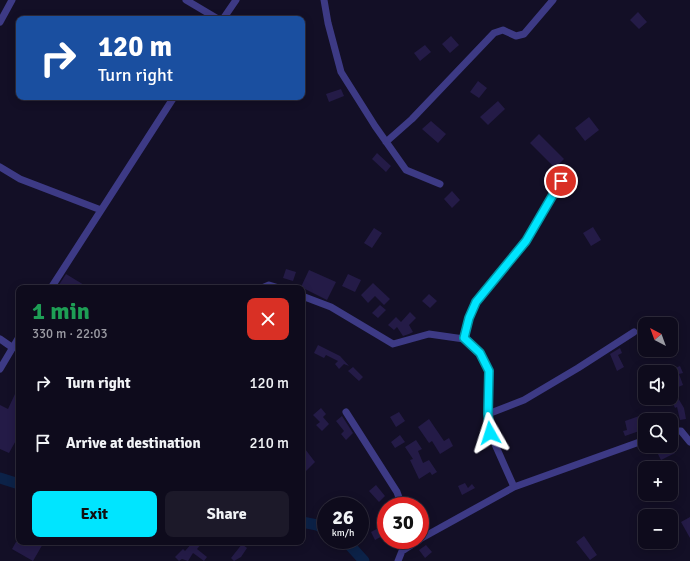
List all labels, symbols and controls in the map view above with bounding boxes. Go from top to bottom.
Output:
text: 120 m [98,30,172,64]
icon: right [32,32,84,84]
text: Turn right [98,64,173,86]
pin [544,164,578,198]
icon: arrive [550,170,572,192]
text: 1 min [32,296,90,326]
button: close [247,298,289,340]
north arrow [638,317,678,357]
map controls [638,317,678,549]
text: 330 m · 22:03 [32,326,108,342]
button: sound [638,365,678,405]
icon: right [32,372,54,394]
text: Turn right [66,374,131,392]
text: 120 m [249,374,289,392]
position arrow [469,412,511,454]
button: search [638,413,678,453]
icon: arrive [32,432,54,454]
text: Arrive at destination [66,434,201,452]
text: 210 m [249,434,289,452]
button: + [638,461,678,501]
button: Exit [32,491,157,537]
button: Share [165,491,289,537]
speed limit sign: 30 [377,497,429,549]
text: 26 [332,505,354,530]
button: − [638,509,678,549]
text: km/h [332,527,354,539]

